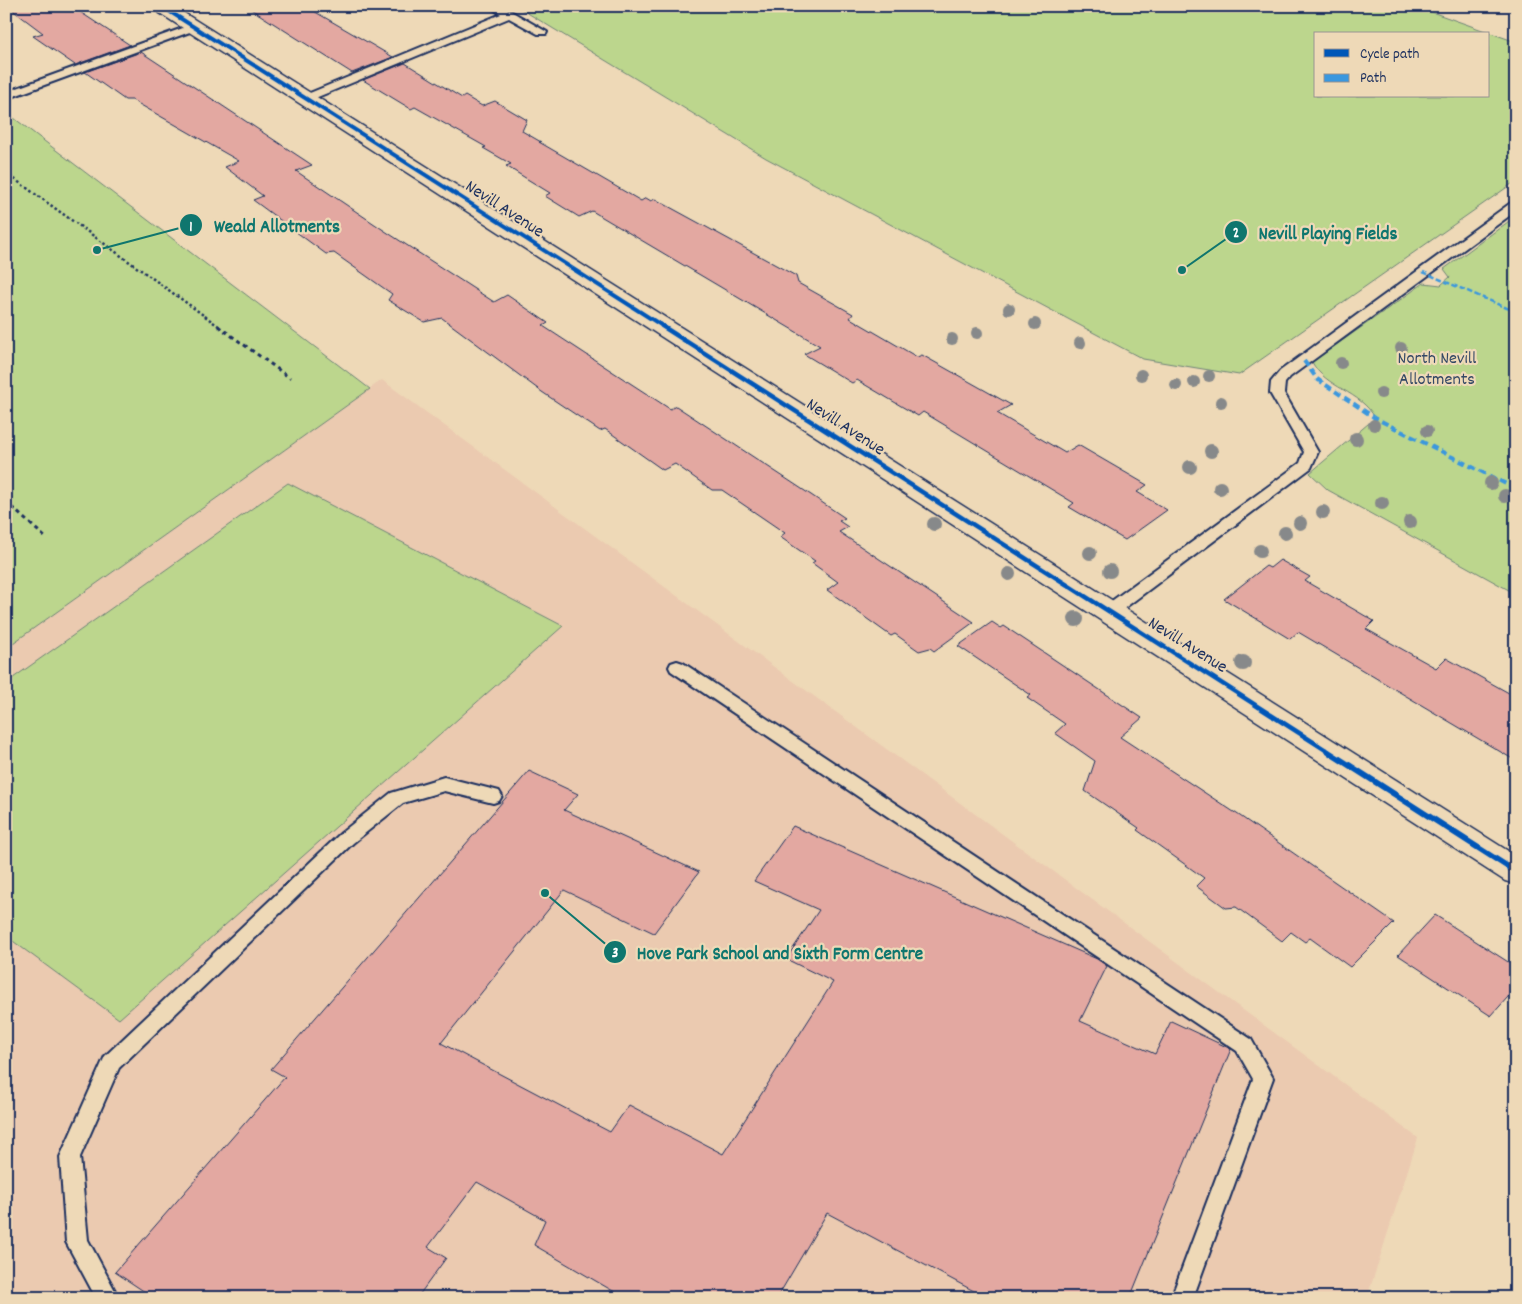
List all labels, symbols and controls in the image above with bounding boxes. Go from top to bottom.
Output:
legend [1314,32,1490,98]
text: Cycle path [1360,44,1420,66]
text: Path [1360,68,1386,90]
street label: Nevill Avenue [460,175,548,245]
callout: Weald Allotments [179,208,350,242]
text: Weald Allotments [214,215,340,242]
callout: Nevill Playing Fields [1224,215,1408,249]
text: 1 [189,217,193,239]
text: Nevill Playing Fields [1259,222,1397,249]
text: 2 [1233,223,1239,245]
park label: North Nevill Allotments [1398,347,1477,393]
street label: Nevill Avenue [801,393,889,463]
street label: Nevill Avenue [1142,612,1232,680]
callout: Hove Park School and Sixth Form Centre [602,935,934,969]
text: Hove Park School and Sixth Form Centre [637,942,923,969]
text: 3 [612,943,619,965]

